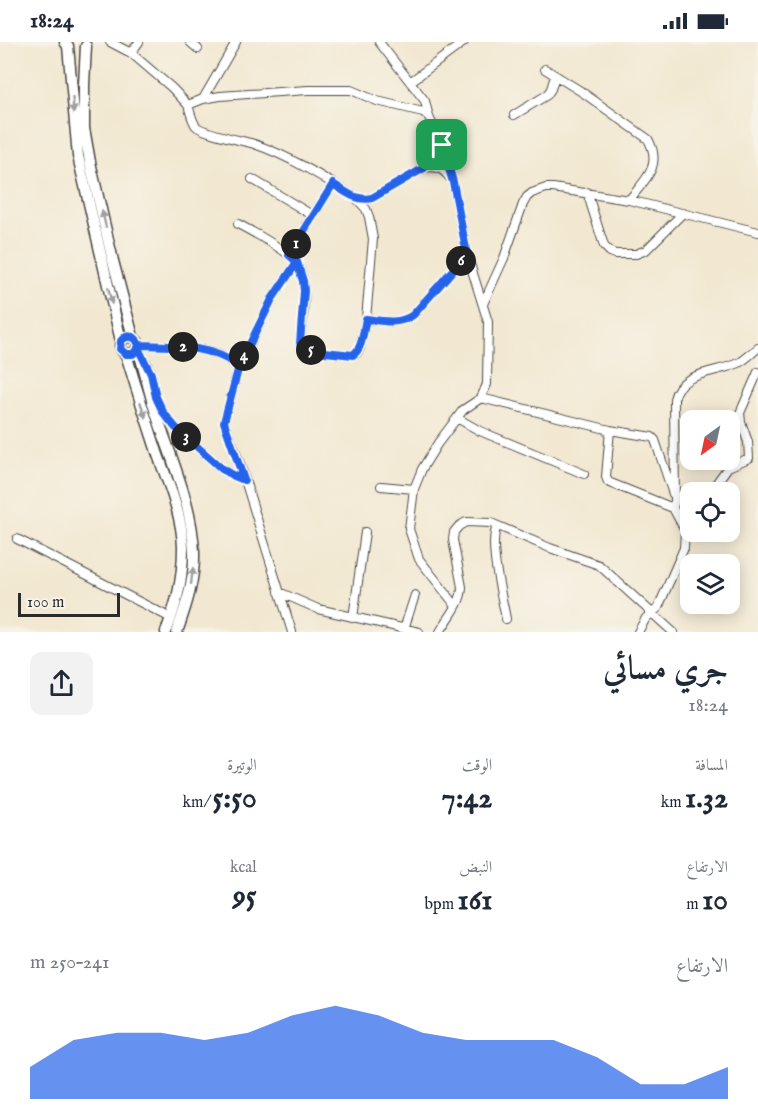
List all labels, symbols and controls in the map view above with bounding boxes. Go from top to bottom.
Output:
text: 18:24 [30,7,74,35]
one-way arrow [68,95,78,114]
pin [416,119,467,170]
icon: arrive [425,128,458,161]
one-way arrow [98,210,108,229]
pin: 1 [281,229,311,259]
text: 1 [293,234,299,254]
pin: 6 [446,246,476,276]
text: 6 [458,251,464,271]
one-way arrow [106,286,116,305]
pin: 2 [168,332,198,362]
pin: 5 [296,335,326,365]
text: 2 [179,337,187,357]
text: 5 [308,340,314,360]
pin: 4 [229,341,259,371]
text: 4 [240,346,248,366]
one-way arrow [138,401,148,419]
north arrow [680,410,740,470]
map controls [680,410,740,614]
pin: 3 [171,422,201,452]
text: 3 [183,427,189,447]
button: locate [680,482,740,542]
button: layers [680,554,740,614]
one-way arrow [187,566,197,585]
scale bar [18,590,120,618]
text: 100 m [27,593,64,613]
text: جري مسائي [603,649,728,691]
button: share [30,652,93,715]
text: 18:24 [688,693,728,718]
text: الوتيرة [227,756,257,776]
text: الوقت [462,756,492,776]
text: المسافة [695,756,728,776]
text: 5:50 [212,780,257,818]
text: 7:42 [442,780,492,818]
text: 1.32 [685,780,728,818]
text: /km [183,793,212,813]
text: km [661,793,685,813]
text: kcal [230,858,257,878]
text: النبض [459,858,492,878]
text: الارتفاع [686,858,728,878]
text: 95 [233,878,257,916]
text: 161 [458,882,492,920]
text: 10 [702,882,728,920]
text: bpm [424,895,458,915]
text: m [686,895,702,915]
text: 241–250 m [30,950,109,975]
text: الارتفاع [676,954,728,979]

